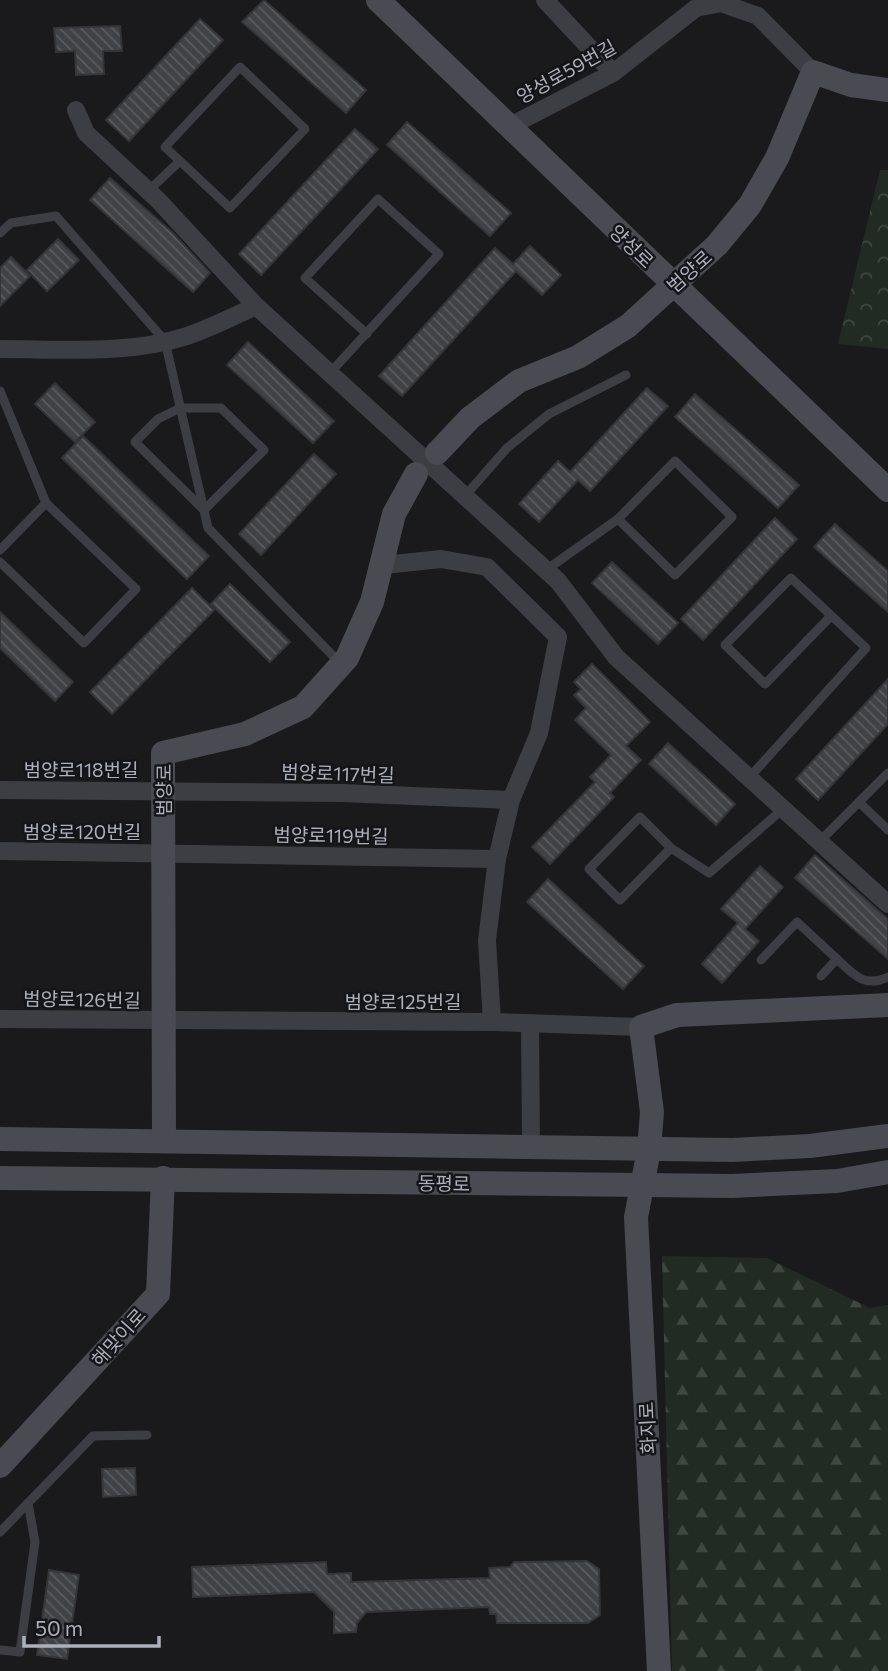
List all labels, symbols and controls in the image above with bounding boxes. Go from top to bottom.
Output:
street label: 양성로59번길 [512,34,620,108]
street label: 양성로 [605,220,659,272]
street label: 범양로 [662,245,716,297]
street label: 범양로118번길 [23,758,139,781]
street label: 범양로117번길 [281,760,395,786]
street label: 범양로 [152,764,175,816]
street label: 범양로120번길 [23,820,141,843]
street label: 범양로119번길 [273,822,389,848]
street label: 범양로126번길 [23,986,141,1012]
street label: 범양로125번길 [345,990,461,1013]
street label: 동평로 [418,1171,470,1195]
street label: 해맞이로 [86,1303,150,1371]
street label: 화지로 [634,1401,660,1455]
scale bar [24,1604,159,1648]
text: 50 m [35,1615,83,1640]

